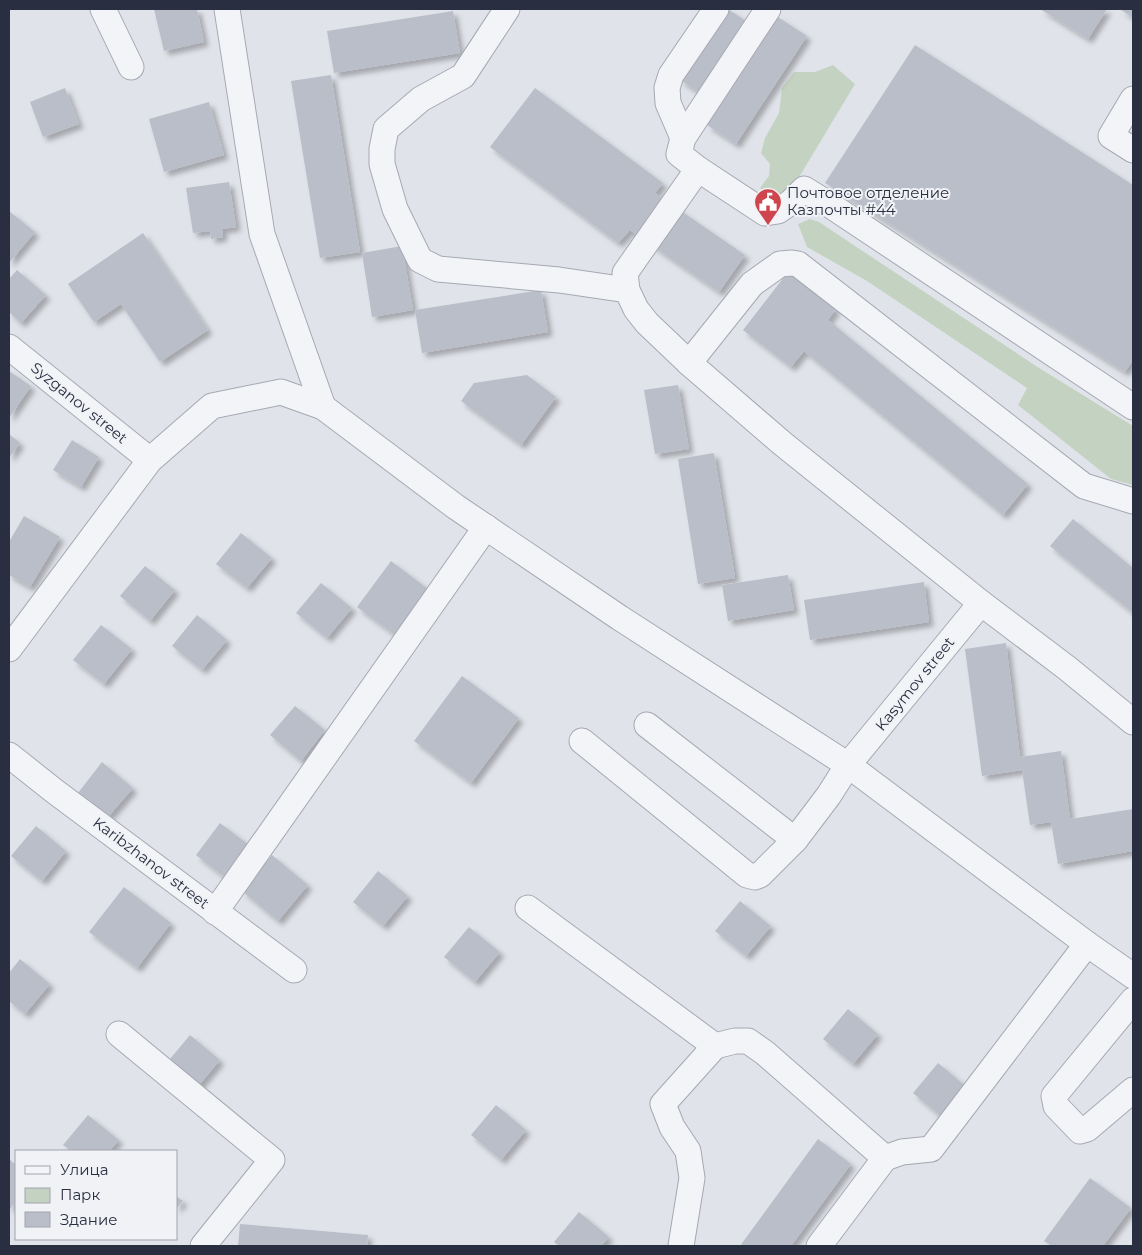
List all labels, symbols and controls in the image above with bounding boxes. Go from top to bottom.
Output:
place label: Почтовое отделение Казпочты #44 [787,183,949,219]
public building icon: Почтовое отделение Казпочты #44 [753,187,783,226]
street label: Syzganov street [27,358,131,447]
street label: Kasymov street [871,633,958,734]
street label: Karibzhanov street [89,813,213,913]
legend [15,1150,178,1240]
text: Улица [60,1160,108,1179]
text: Парк [60,1185,100,1204]
text: Здание [60,1210,118,1229]

